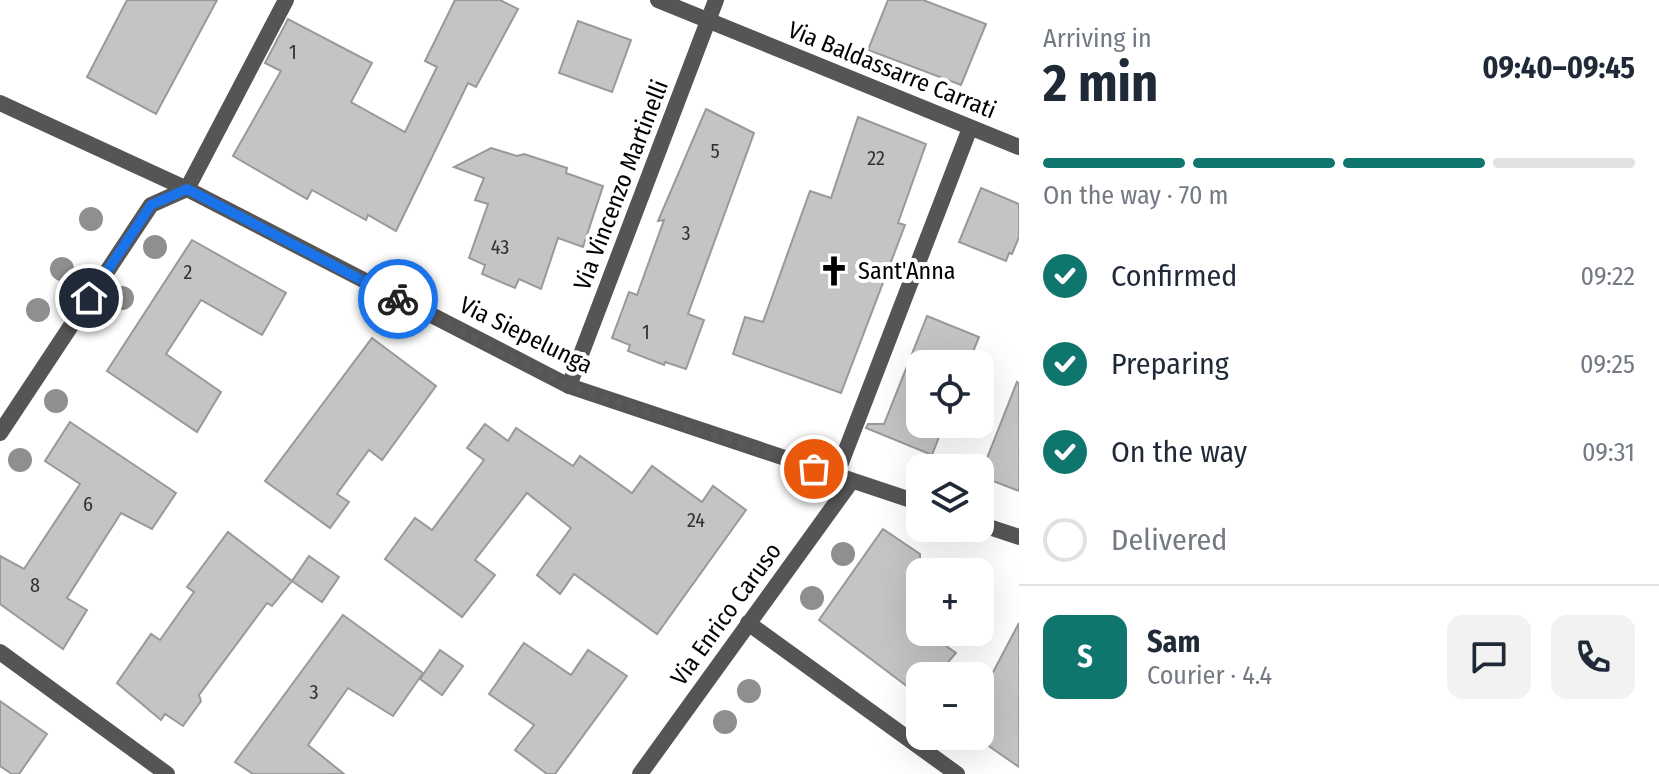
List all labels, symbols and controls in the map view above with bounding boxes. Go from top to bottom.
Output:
street label: Via Baldassarre Carrati [784,15,1000,125]
text: Arriving in [1043,23,1152,54]
house number: 1 [289,40,297,64]
text: 09:40–09:45 [1482,50,1635,86]
text: 2 min [1043,52,1158,115]
street label: Via Vincenzo Martinelli [568,76,674,294]
house number: 5 [710,139,720,163]
house number: 22 [867,146,885,170]
text: On the way · 70 m [1043,180,1229,211]
house number: 3 [681,221,691,245]
house number: 43 [491,235,509,259]
church icon: Sant'Anna [817,254,851,288]
icon: check [1043,254,1087,298]
place label: Sant'Anna [858,257,956,285]
text: Confirmed [1111,258,1237,294]
courier [358,259,438,339]
house number: 2 [184,260,193,284]
text: 09:22 [1581,261,1635,292]
pin [55,264,123,332]
icon: home [67,276,111,320]
icon: bike [376,277,420,321]
street label: Via Siepelunga [455,291,597,379]
house number: 1 [642,320,650,344]
icon: check [1043,342,1087,386]
text: Preparing [1111,346,1229,382]
text: 09:25 [1580,349,1635,380]
map controls [906,350,994,750]
button: locate [906,350,994,438]
icon: check [1043,430,1087,474]
text: On the way [1111,434,1247,470]
pin [780,435,848,503]
text: 09:31 [1582,437,1635,468]
icon: bag [792,447,836,491]
button: layers [906,454,994,542]
house number: 6 [83,492,93,516]
house number: 24 [687,508,705,532]
text: Delivered [1111,522,1227,558]
street label: Via Enrico Caruso [665,537,787,691]
button: + [906,558,994,646]
house number: 8 [30,573,40,597]
button: chat [1447,615,1531,699]
button: phone [1551,615,1635,699]
text: Sam [1147,624,1200,660]
text: S [1077,639,1093,675]
text: Courier · 4.4 [1147,660,1272,691]
button: − [906,662,994,750]
house number: 3 [309,680,319,704]

